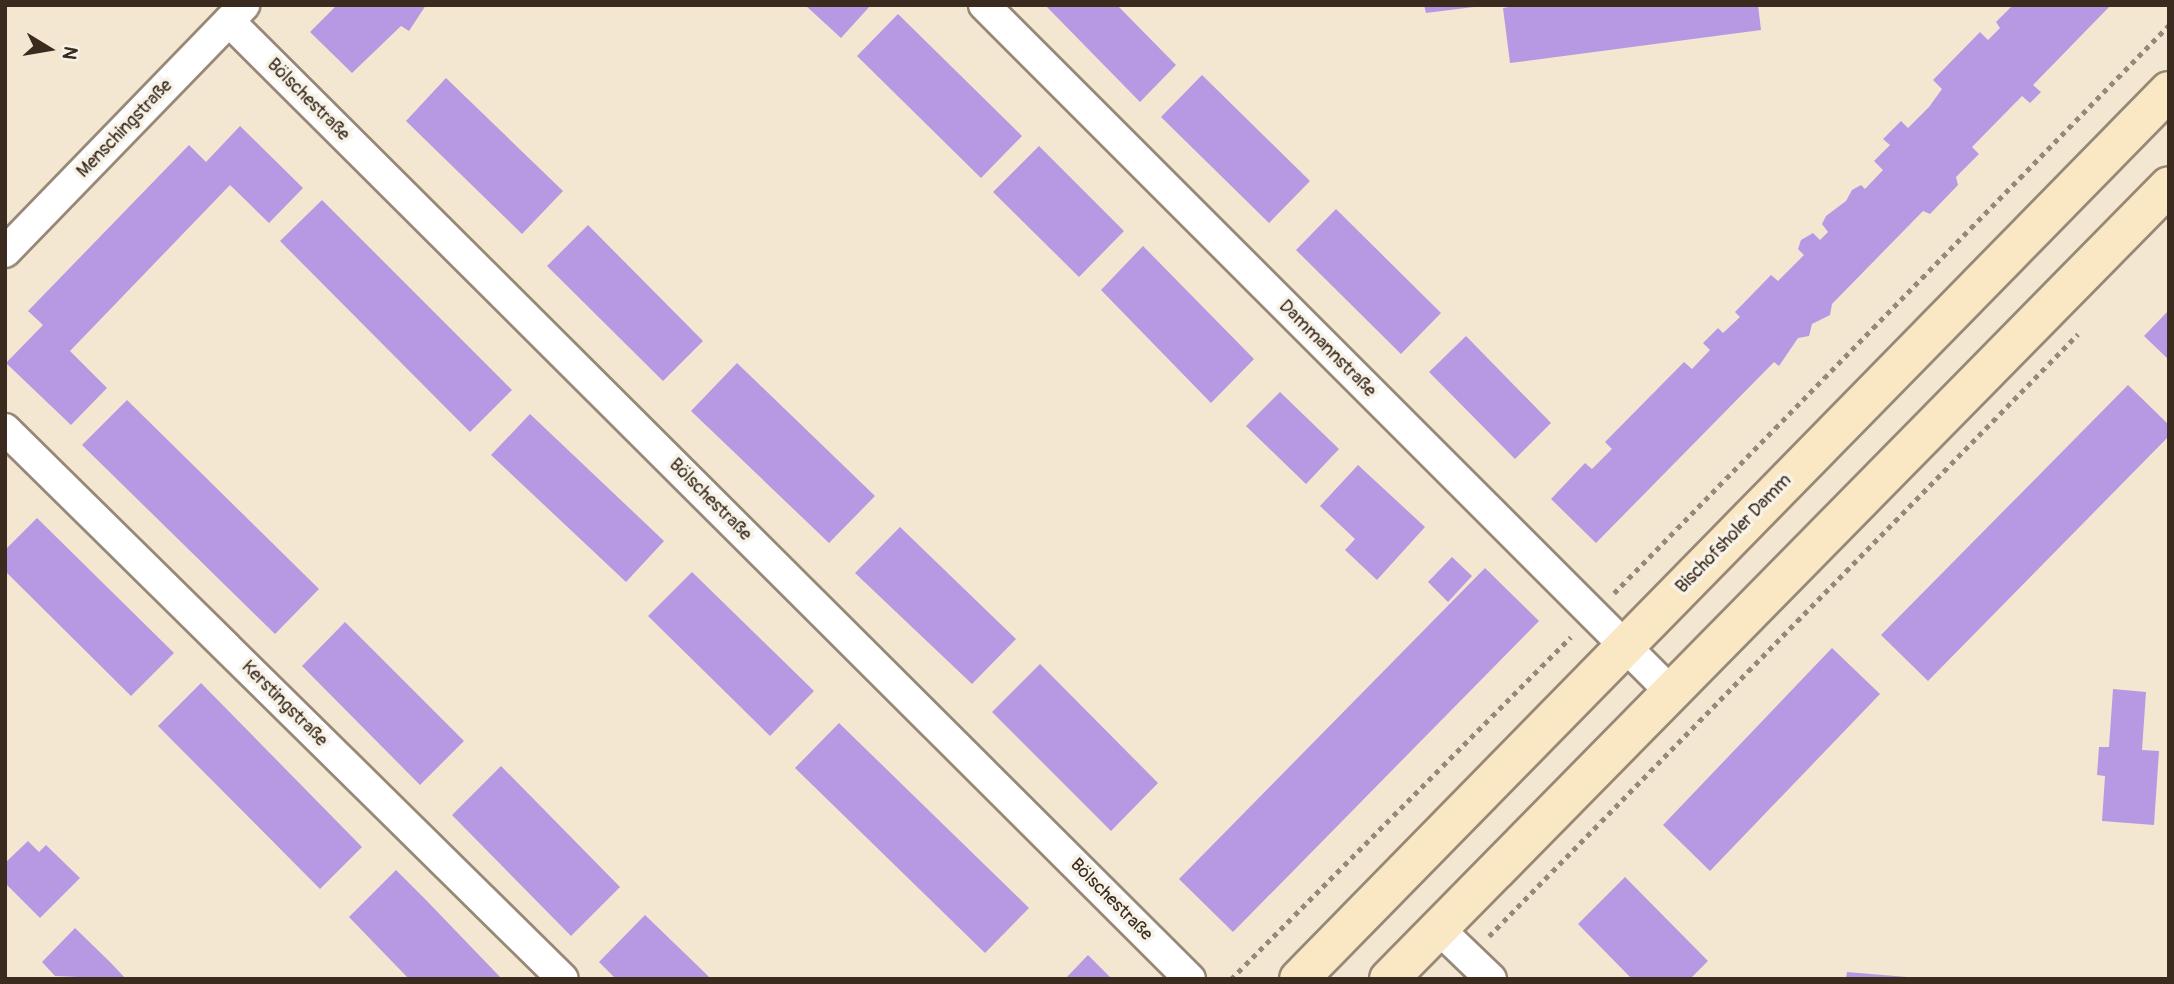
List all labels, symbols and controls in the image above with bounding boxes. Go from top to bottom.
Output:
north arrow [14,14,84,84]
text: N [57,44,83,62]
street label: Bölschestraße [262,54,354,146]
street label: Menschingstraße [73,75,177,183]
street label: Dammannstraße [1274,296,1380,402]
street label: Bölschestraße [664,454,756,546]
street label: Bischofsholer Damm [1672,470,1796,598]
street label: Kerstingstraße [237,657,331,751]
street label: Bölschestraße [1065,854,1157,946]

